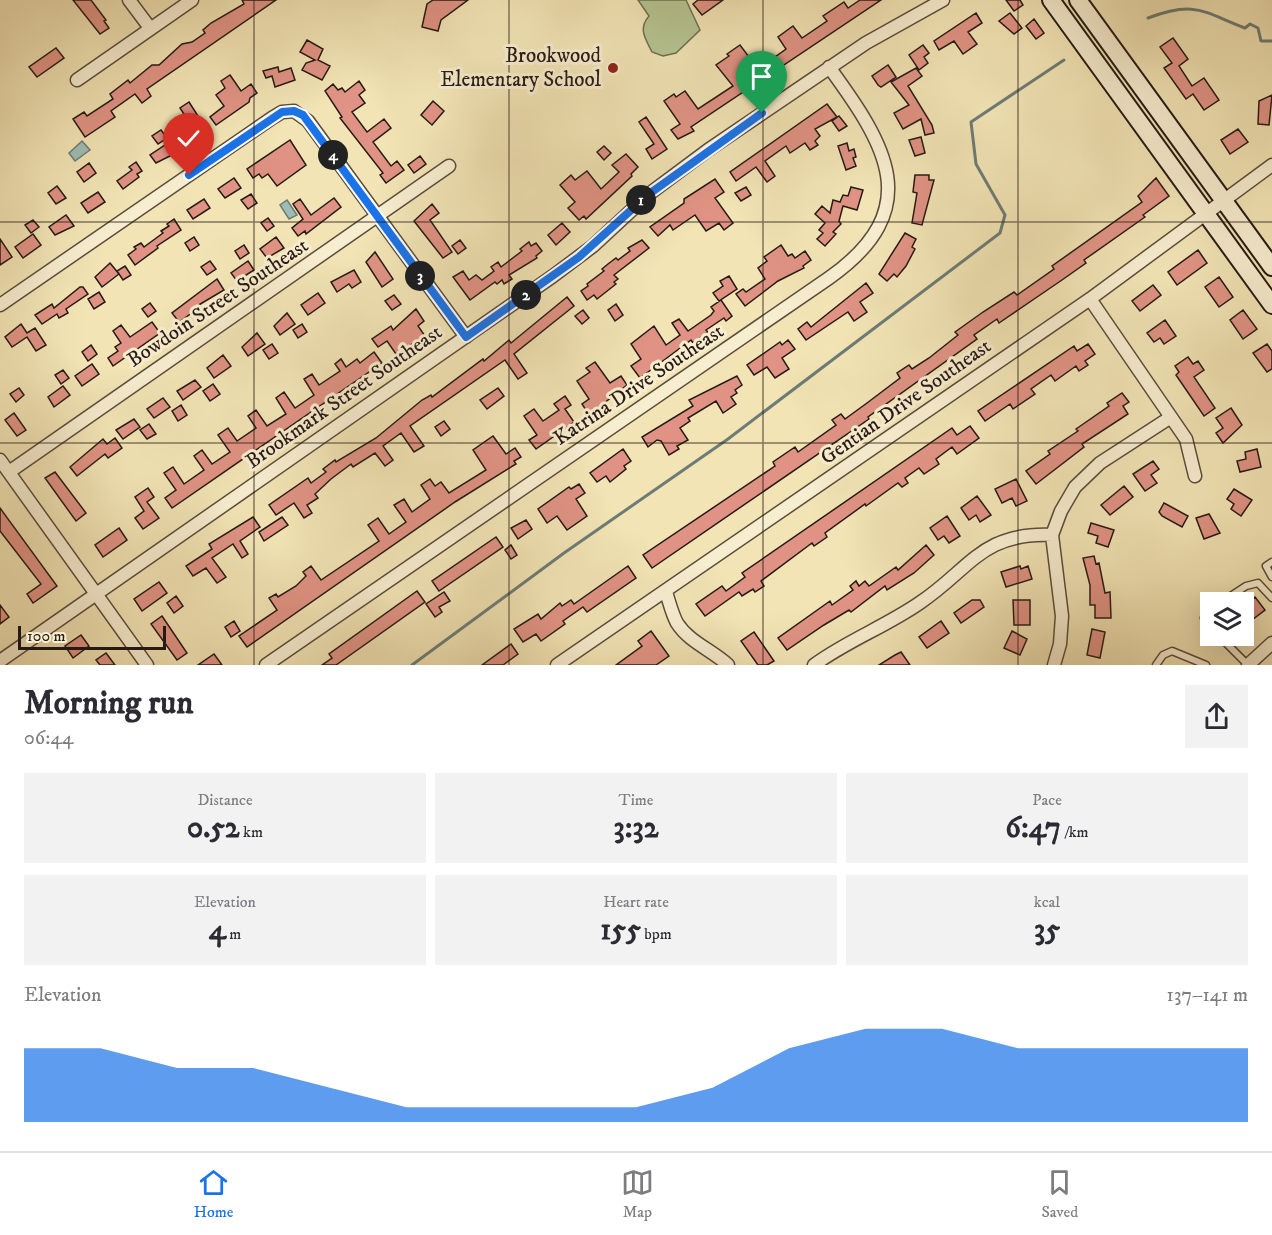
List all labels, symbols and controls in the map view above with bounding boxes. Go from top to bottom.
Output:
place label: Brookwood Elementary School [440,43,602,93]
pin [736,51,787,113]
icon: arrive [745,60,778,93]
marker: Brookwood Elementary School [606,61,620,75]
pin [163,113,214,175]
icon: check [172,122,205,155]
pin: 4 [318,140,348,170]
text: 4 [328,145,338,165]
pin: 1 [626,185,656,215]
text: 1 [638,190,644,210]
street label: Bowdoin Street Southeast [122,233,314,373]
pin: 3 [405,261,435,291]
text: 3 [417,266,423,286]
pin: 2 [511,280,541,310]
text: 2 [522,285,530,305]
street label: Katrina Drive Southeast [549,318,729,452]
street label: Brookmark Street Southeast [241,319,447,475]
street label: Gentian Drive Southeast [816,333,997,471]
map controls [1200,592,1254,646]
button: layers [1200,592,1254,646]
scale bar [18,623,166,650]
text: 100 m [27,626,66,646]
text: Morning run [24,683,193,724]
button: share [1185,685,1248,748]
text: 06:44 [24,726,73,751]
text: Distance [197,790,253,810]
text: Time [619,790,653,810]
text: Pace [1032,790,1062,810]
text: 0.52 [187,810,240,847]
text: 3:32 [614,810,658,847]
text: 6:47 [1005,810,1061,847]
text: km [240,822,263,842]
text: /km [1061,822,1089,842]
text: Elevation [194,892,256,912]
text: Heart rate [603,892,669,912]
text: kcal [1034,892,1060,912]
text: 4 [209,912,226,949]
text: 155 [600,912,641,949]
text: 35 [1034,912,1060,949]
text: m [226,924,241,944]
text: bpm [641,924,672,944]
text: Elevation [24,983,101,1008]
text: 137–141 m [1167,983,1248,1008]
tab: Home [194,1166,233,1222]
tab: Map [621,1166,654,1222]
tab: Saved [1041,1166,1078,1222]

